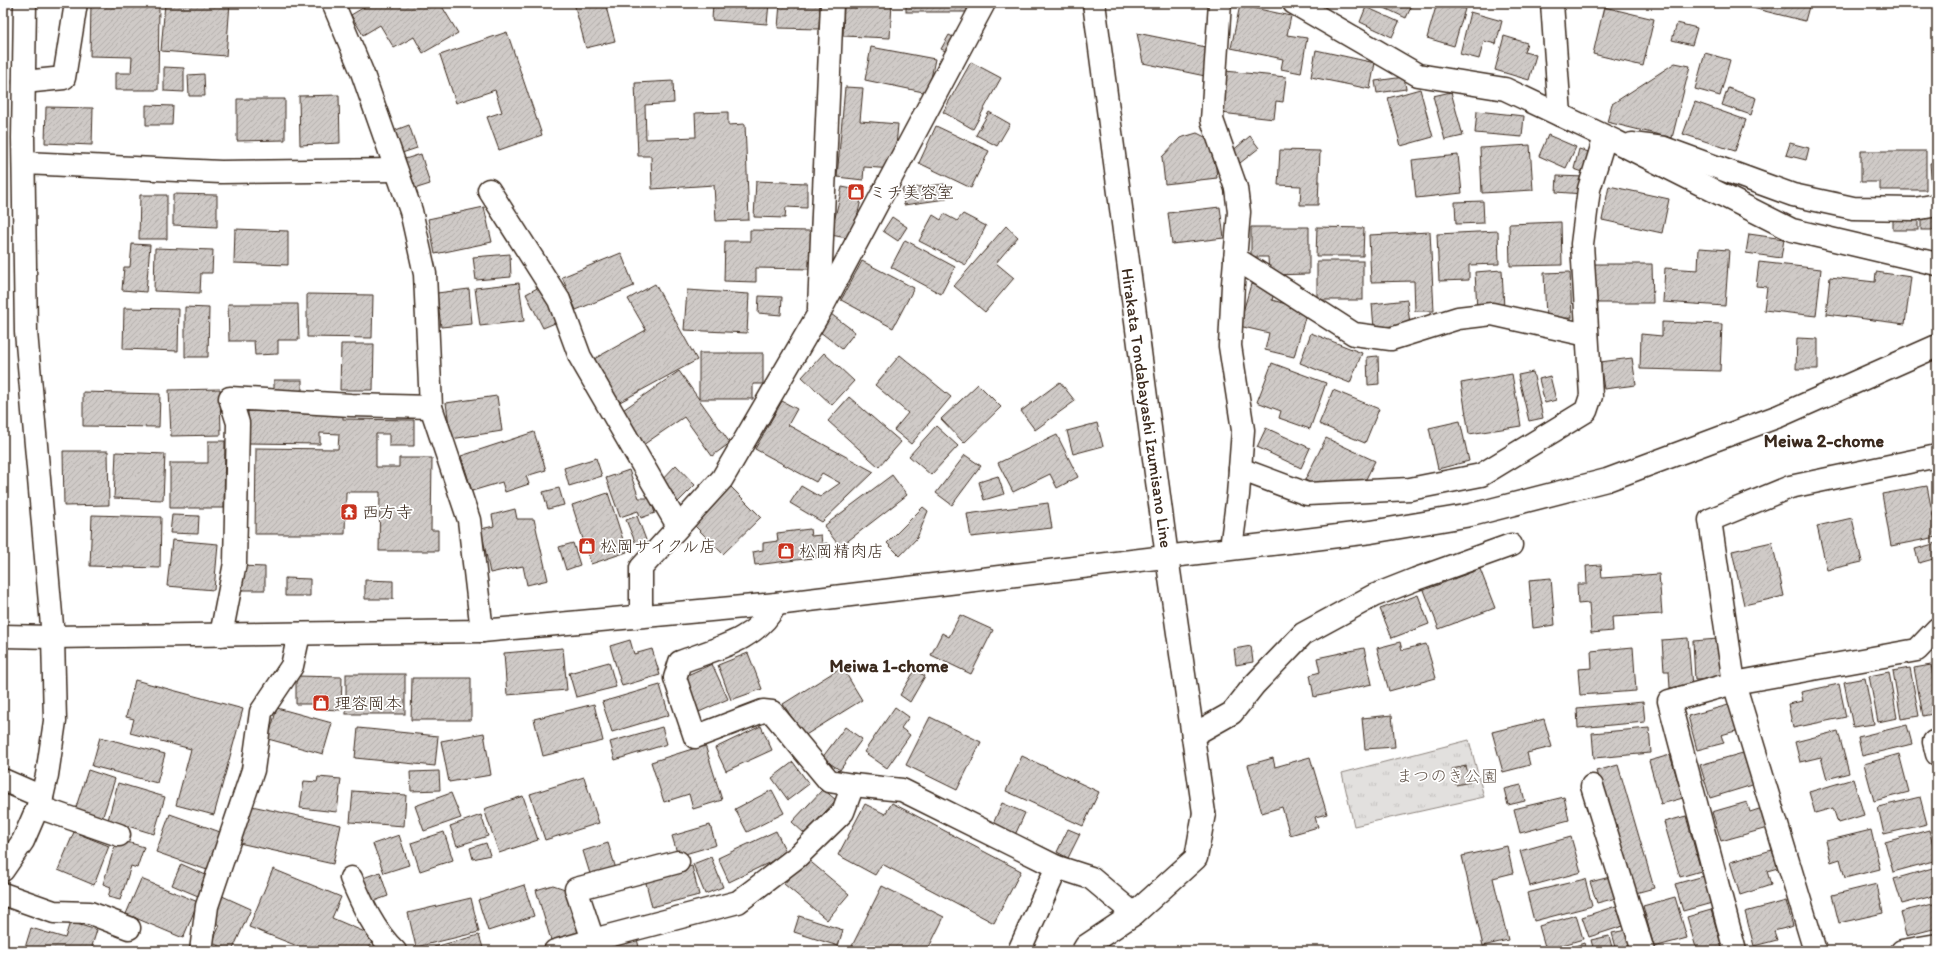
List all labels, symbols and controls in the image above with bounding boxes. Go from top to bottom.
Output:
shop icon: ミチ美容室 [846,182,866,202]
place label: ミチ美容室 [869,182,954,202]
street label: Hirakata Tondabayashi Izumisano Line [1117,267,1177,549]
district label: Meiwa 2-chome [1764,430,1885,452]
temple icon: 西方寺 [339,502,359,522]
place label: 西方寺 [362,502,413,522]
shop icon: 松岡サイクル店 [577,536,597,556]
place label: 松岡サイクル店 [600,536,716,556]
shop icon: 松岡精肉店 [776,541,796,561]
place label: 松岡精肉店 [799,541,884,561]
district label: Meiwa 1-chome [829,655,949,677]
shop icon: 理容岡本 [311,693,331,713]
place label: 理容岡本 [334,693,402,713]
park label: まつのき公園 [1396,766,1498,786]

